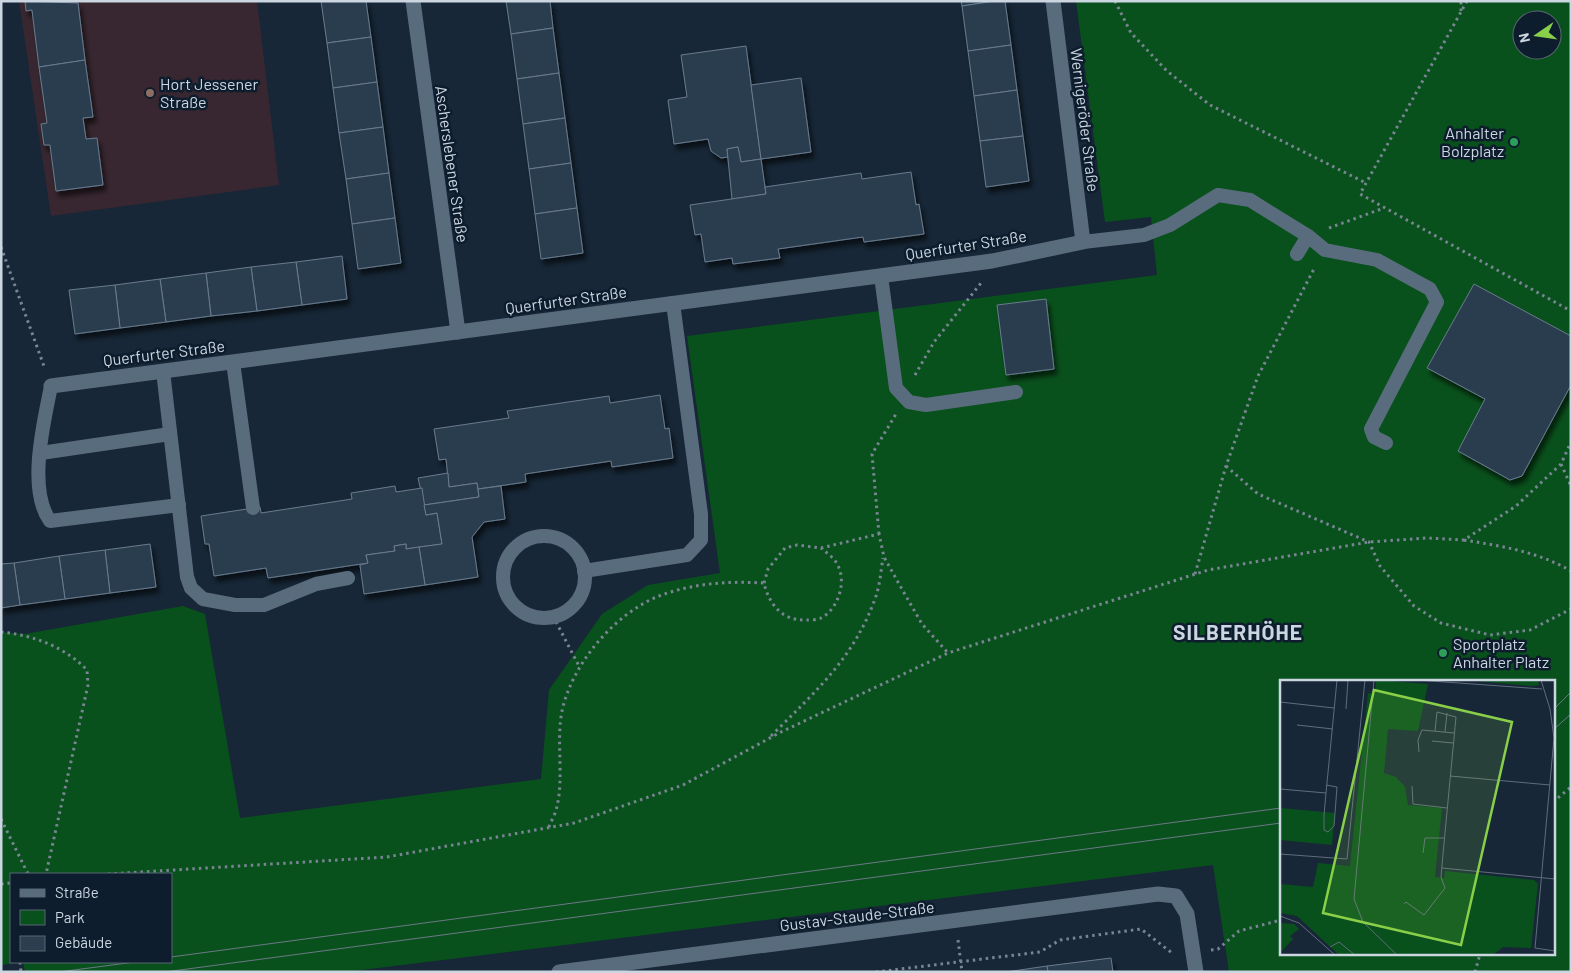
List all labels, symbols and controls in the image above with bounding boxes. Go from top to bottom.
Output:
north arrow [1512,10,1562,60]
text: N [1515,32,1533,44]
street label: Wernigeröder Straße [1067,47,1104,193]
place label: Hort Jessener Straße [160,74,259,111]
street label: Ascherslebener Straße [432,84,473,244]
marker: Hort Jessener Straße [144,87,156,99]
place label: Anhalter Bolzplatz [1441,123,1504,160]
marker: Anhalter Bolzplatz [1508,136,1520,148]
street label: Querfurter Straße [904,226,1028,263]
street label: Querfurter Straße [504,282,628,317]
street label: Querfurter Straße [102,336,226,369]
district label: SILBERHÖHE [1173,619,1303,644]
place label: Sportplatz Anhalter Platz [1453,634,1549,671]
marker: Sportplatz Anhalter Platz [1437,647,1449,659]
inset map [1280,680,1554,956]
legend [10,873,172,963]
text: Straße [55,883,99,901]
street label: Gustav-Staude-Straße [779,897,935,934]
text: Park [55,908,85,926]
text: Gebäude [55,933,112,951]

